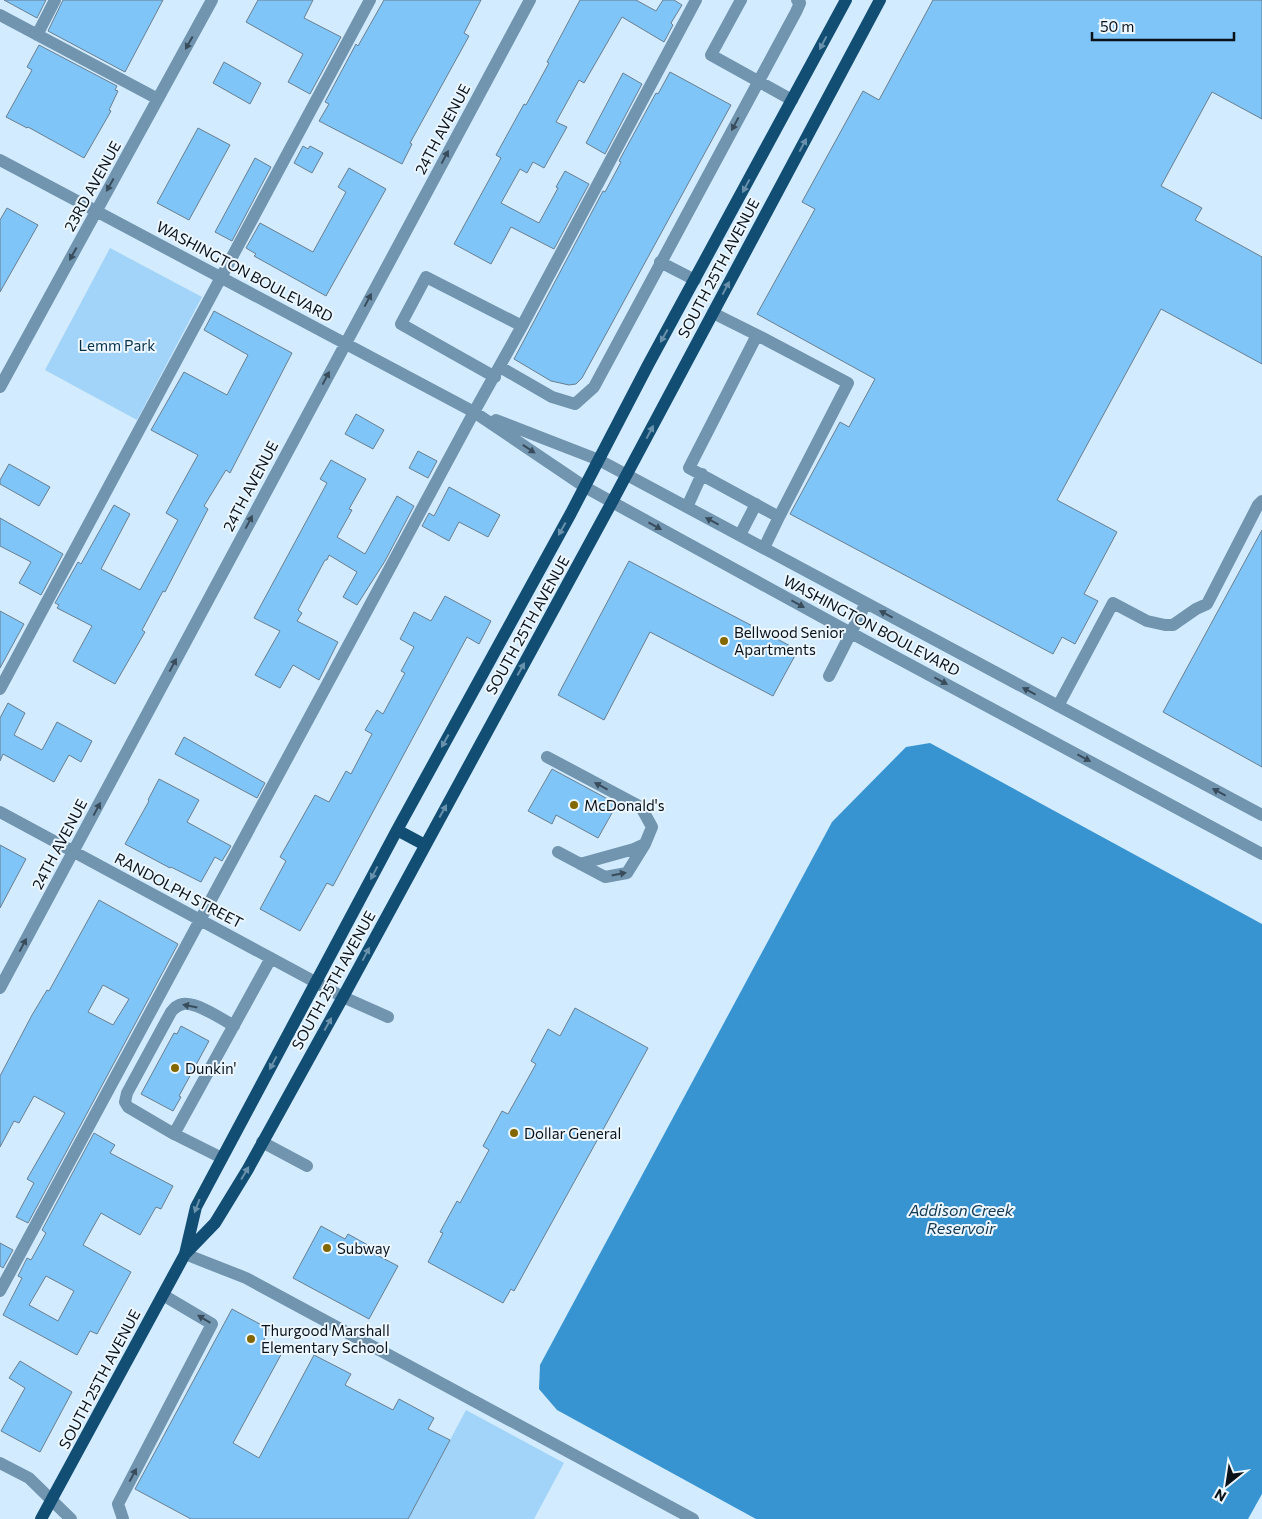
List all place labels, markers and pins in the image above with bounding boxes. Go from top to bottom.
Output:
place label: Bellwood Senior Apartments [734,623,845,658]
marker: Bellwood Senior Apartments [718,635,730,647]
place label: McDonald's [584,796,665,814]
marker: McDonald's [568,799,580,811]
place label: Dunkin' [185,1059,237,1077]
marker: Dunkin' [169,1062,181,1074]
place label: Dollar General [524,1124,621,1142]
marker: Dollar General [508,1127,520,1139]
place label: Subway [337,1239,390,1257]
marker: Subway [321,1242,333,1254]
place label: Thurgood Marshall Elementary School [261,1321,390,1356]
marker: Thurgood Marshall Elementary School [245,1333,257,1345]

